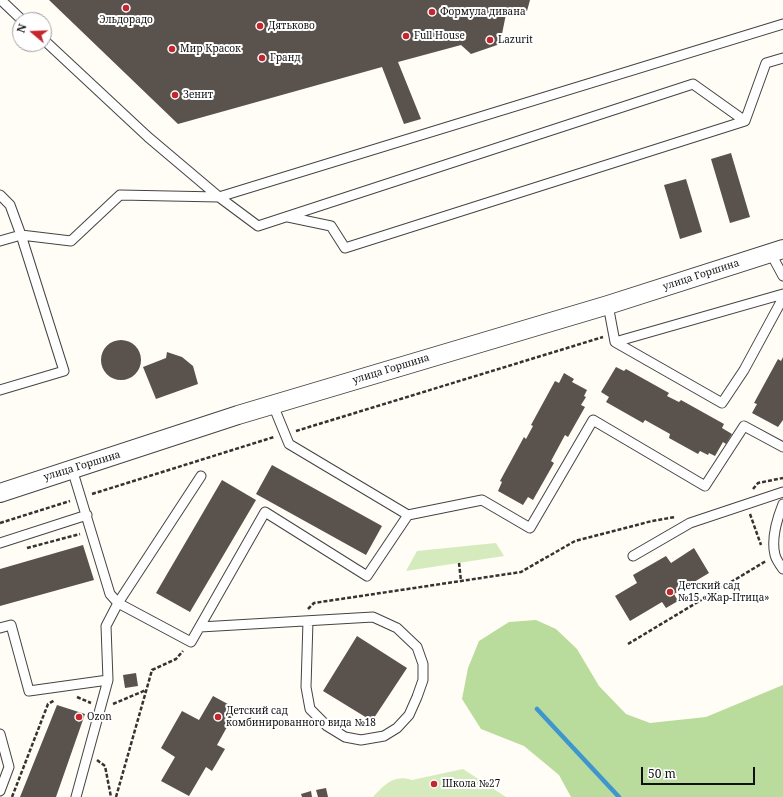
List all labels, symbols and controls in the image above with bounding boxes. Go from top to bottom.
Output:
marker: Эльдорадо [121,3,131,13]
place label: Формула дивана [440,6,526,18]
marker: Формула дивана [427,7,437,17]
north arrow [12,12,52,52]
place label: Эльдорадо [99,14,153,26]
place label: Дятьково [268,20,315,32]
marker: Дятьково [255,21,265,31]
text: N [13,22,30,35]
place label: Full House [414,30,465,42]
marker: Full House [401,31,411,41]
place label: Lazurit [498,34,533,46]
marker: Lazurit [485,35,495,45]
place label: Мир Красок [180,43,241,55]
marker: Мир Красок [167,44,177,54]
place label: Гранд [270,52,301,64]
marker: Гранд [257,53,267,63]
place label: Зенит [183,89,213,101]
marker: Зенит [170,90,180,100]
street label: улица Горшина [661,257,741,293]
street label: улица Горшина [351,352,431,386]
street label: улица Горшина [42,449,122,483]
place label: Детский сад №15 «Жар-Птица» [678,580,769,604]
marker: Детский сад №15 «Жар-Птица» [665,587,675,597]
place label: Детский сад комбинированного вида №18 [226,705,376,728]
place label: Ozon [87,711,112,723]
marker: Ozon [74,712,84,722]
marker: Детский сад комбинированного вида №18 [213,712,223,722]
scale bar [643,759,757,785]
text: 50 m [648,765,676,782]
place label: Школа №27 [442,778,500,790]
marker: Школа №27 [429,779,439,789]

